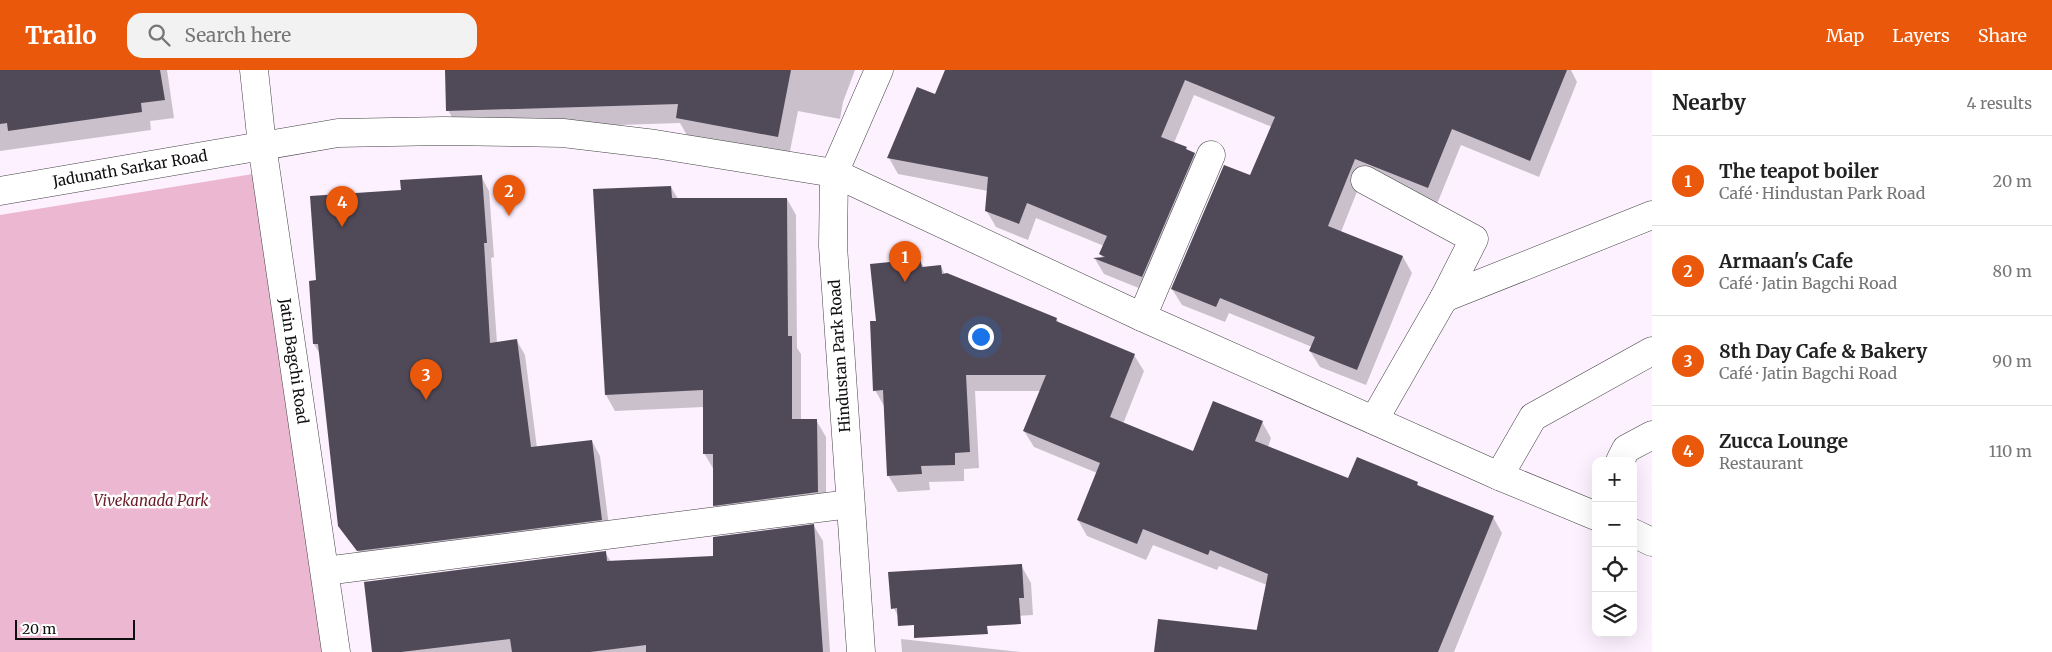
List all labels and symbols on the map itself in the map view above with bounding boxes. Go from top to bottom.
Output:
street label: Jadunath Sarkar Road [50,146,209,191]
pin: 2 [493,175,525,216]
pin: 4 [326,186,358,227]
pin: 1 [889,241,921,282]
street label: Hindustan Park Road [825,279,854,433]
street label: Jatin Bagchi Road [275,296,313,425]
your location [968,324,994,350]
pin: 3 [410,359,442,400]
park label: Vivekanada Park [94,491,209,510]
scale bar [15,617,135,640]

